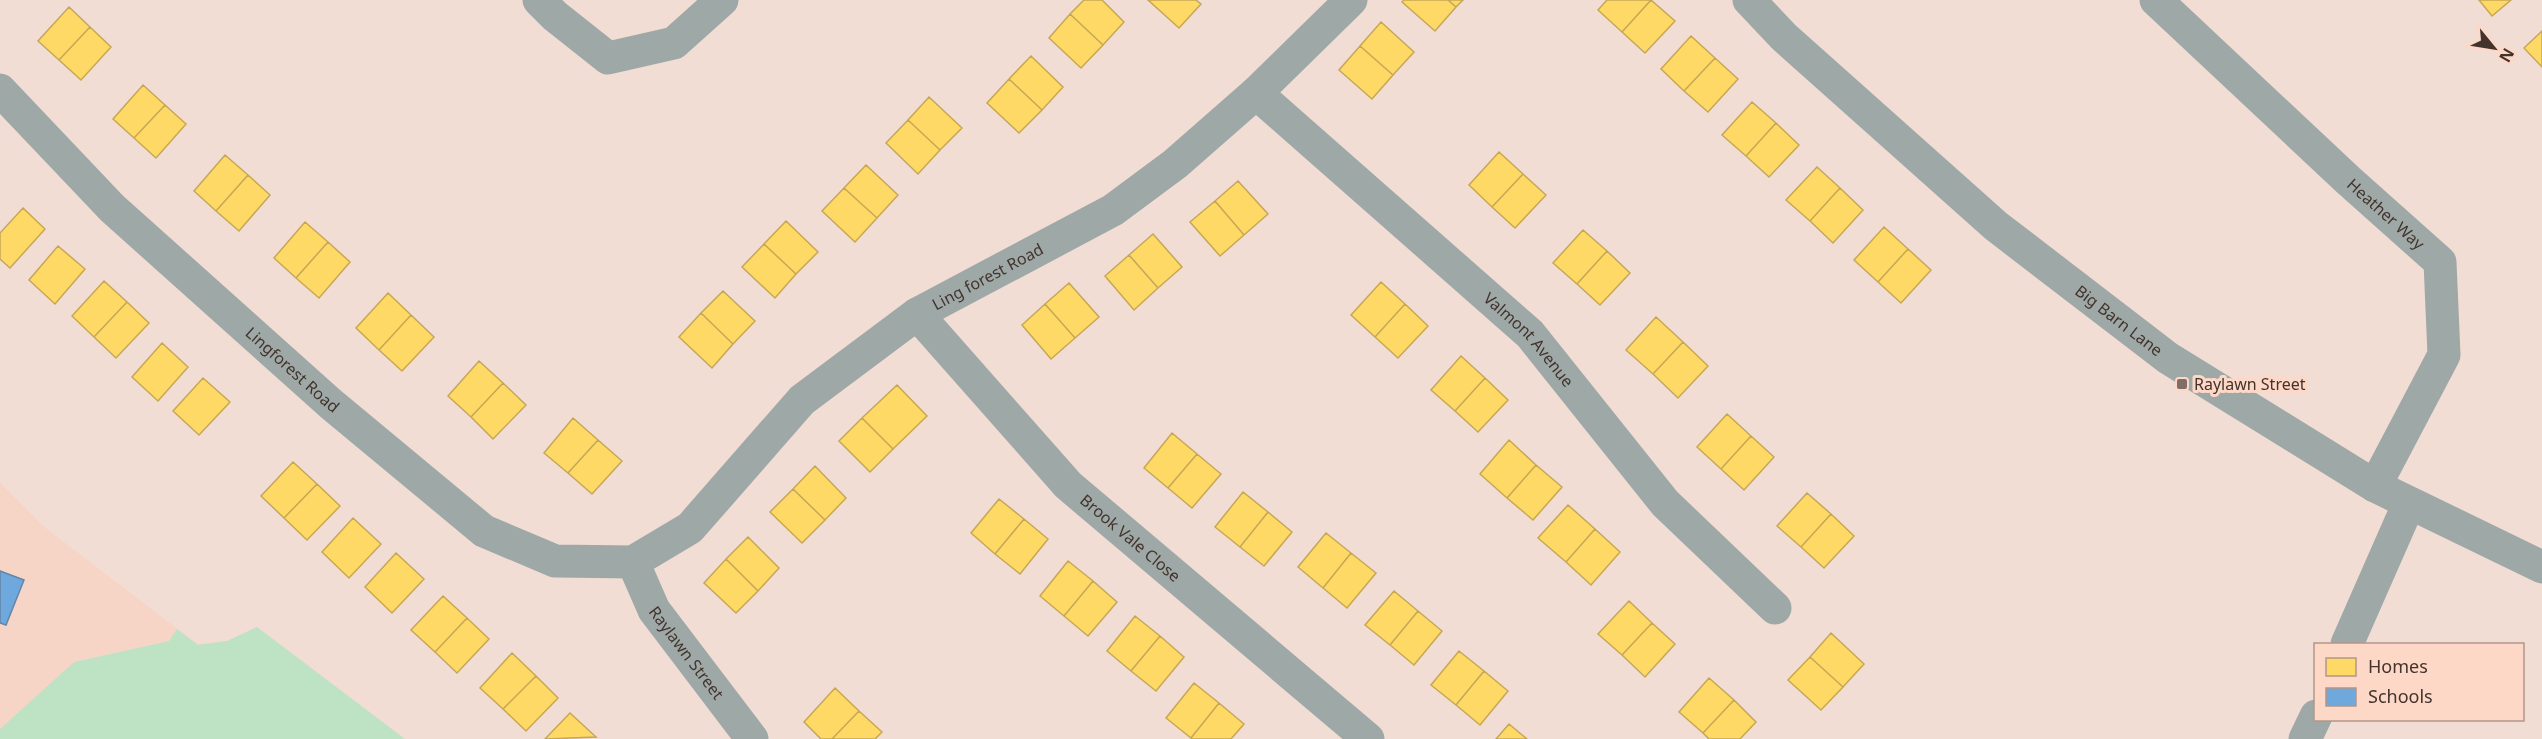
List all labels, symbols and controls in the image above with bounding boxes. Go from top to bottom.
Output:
north arrow [2464,18,2524,78]
text: N [2494,44,2520,67]
street label: Heather Way [2342,173,2430,255]
street label: Ling forest Road [928,238,1047,315]
street label: Big Barn Lane [2071,280,2167,361]
street label: Valmont Avenue [1479,287,1579,391]
street label: Lingforest Road [241,322,344,417]
place label: Raylawn Street [2194,373,2306,395]
marker: Raylawn Street [2175,377,2189,391]
street label: Brook Vale Close [1076,489,1185,587]
street label: Raylawn Street [644,602,729,704]
legend [2314,643,2524,721]
text: Homes [2368,654,2428,678]
text: Schools [2368,684,2433,708]

